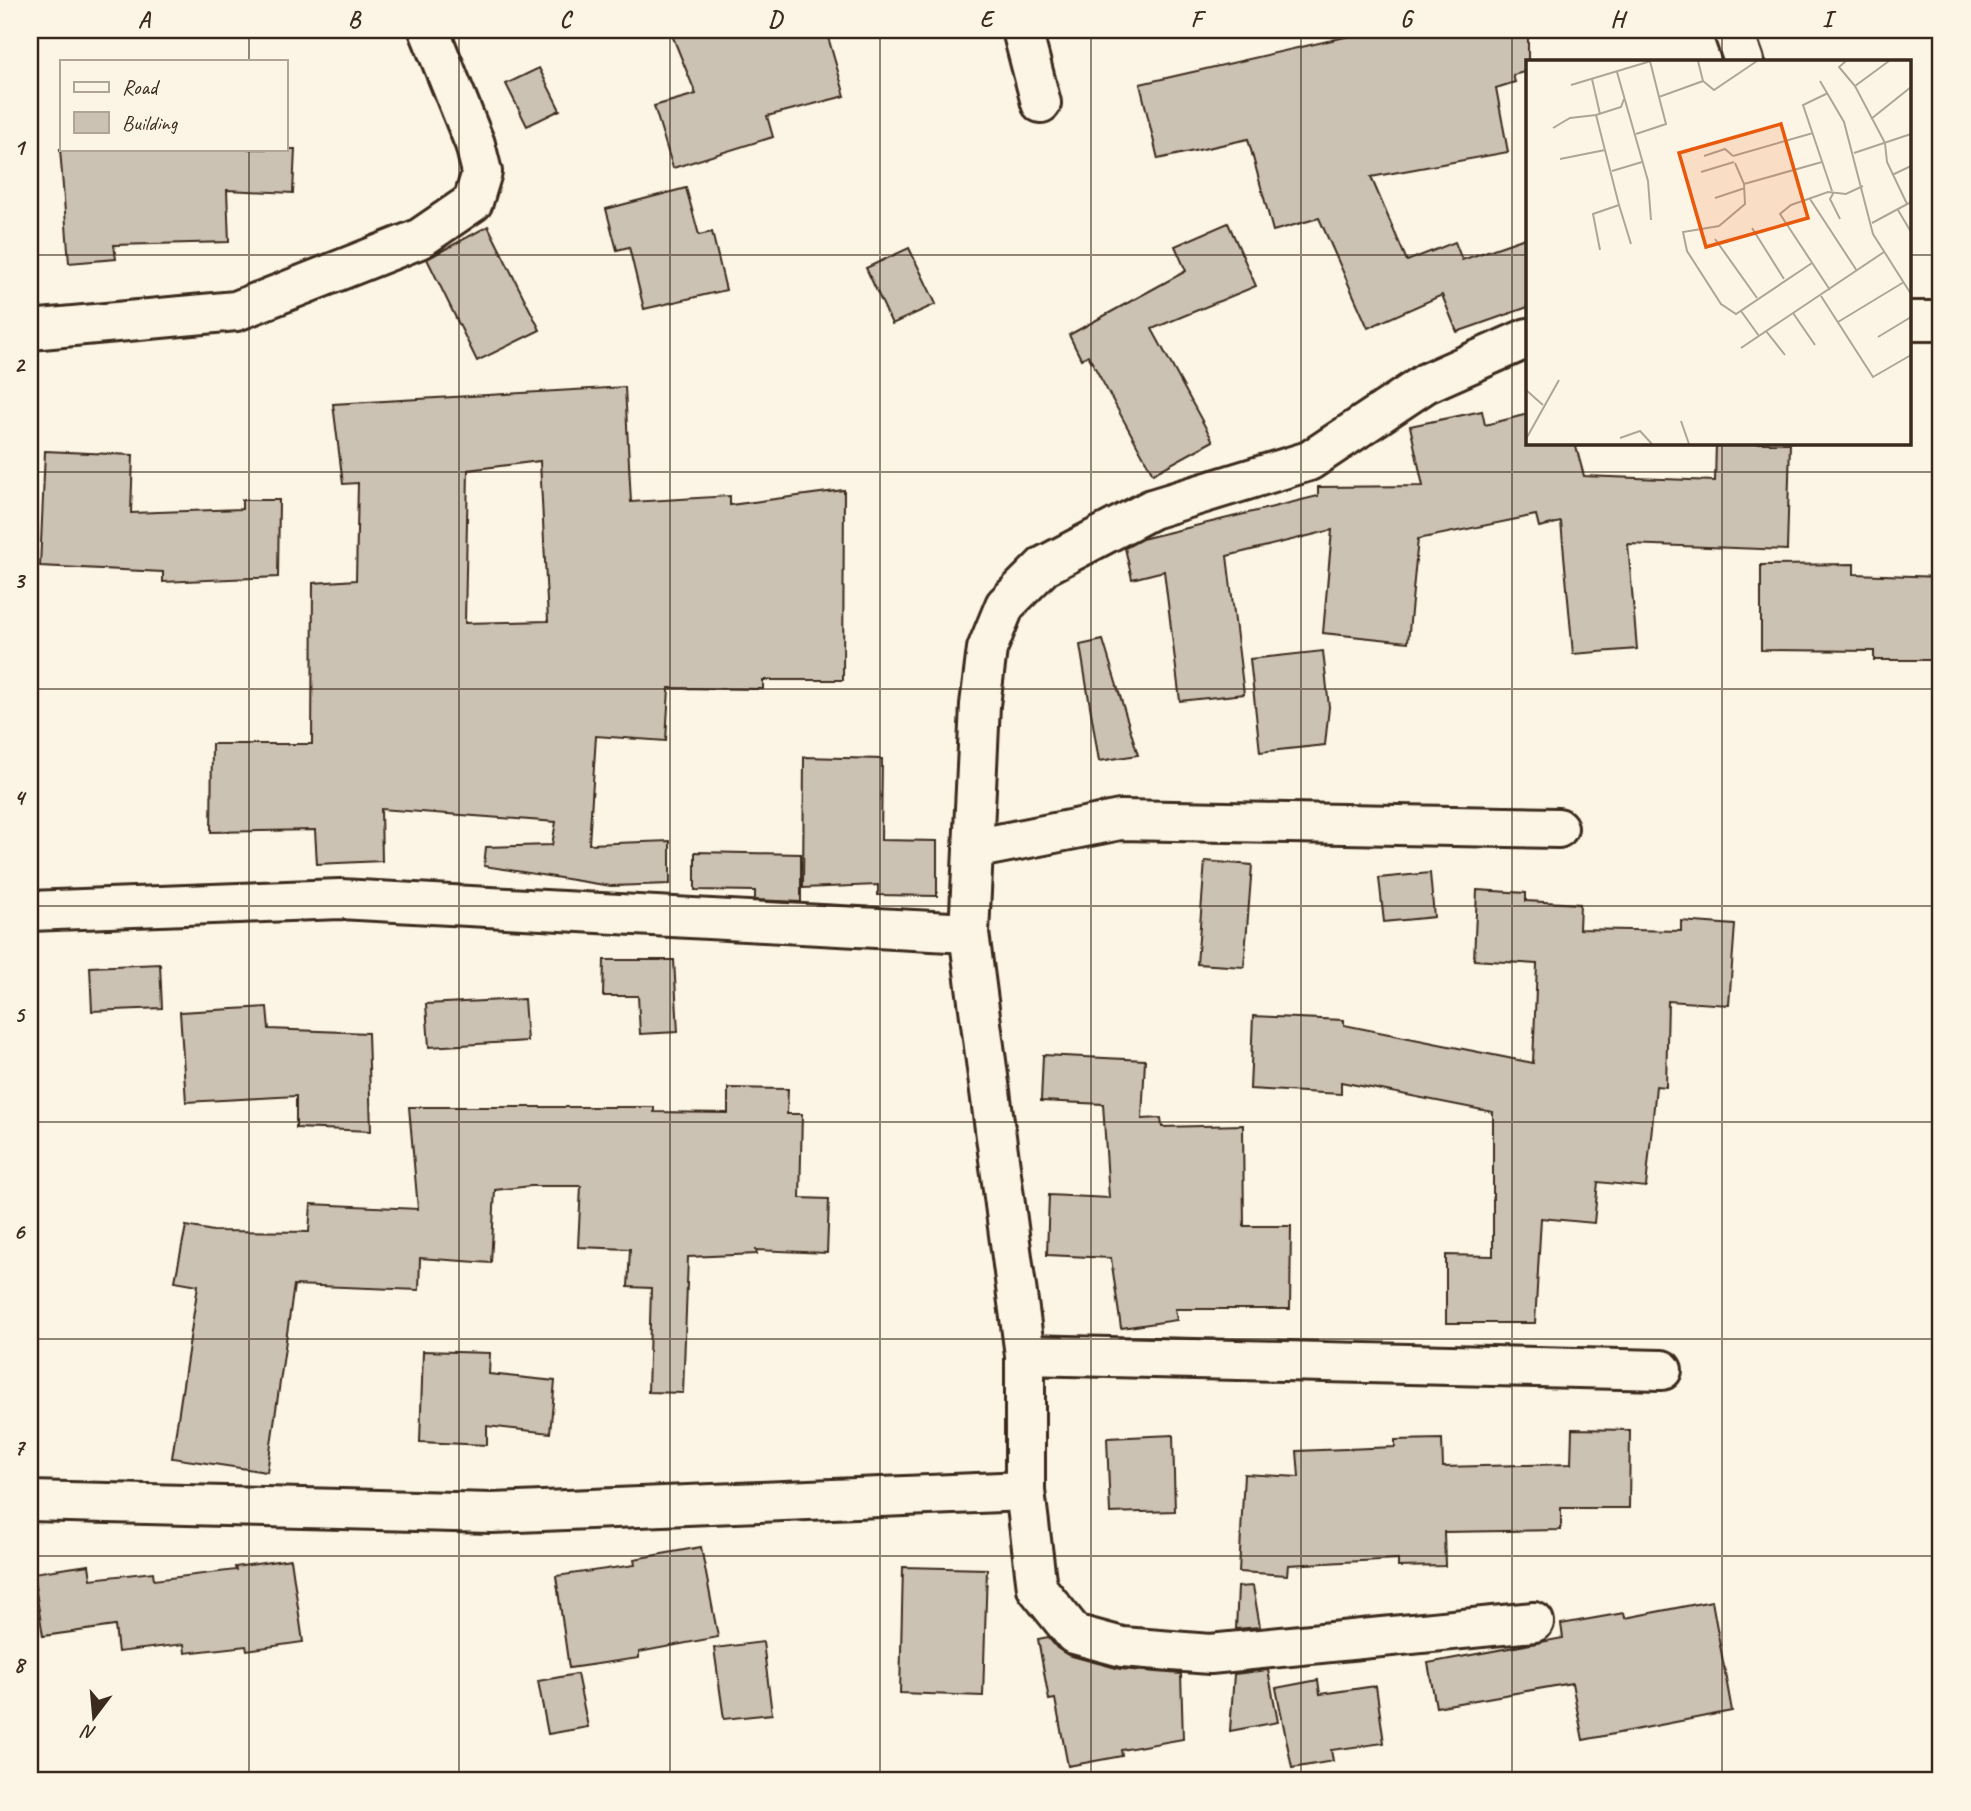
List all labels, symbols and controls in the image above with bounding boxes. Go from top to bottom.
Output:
text: A [138,5,152,34]
text: B [348,5,362,34]
text: C [560,5,574,34]
text: D [768,5,784,34]
text: E [980,5,996,34]
text: F [1191,5,1207,34]
text: G [1400,5,1415,34]
text: H [1610,5,1628,34]
text: I [1822,5,1837,34]
legend [60,60,287,150]
inset map [1526,60,1912,444]
text: Road [122,74,161,100]
text: Building [122,110,179,136]
text: 1 [14,133,27,162]
text: 2 [14,350,27,379]
text: 3 [14,566,27,595]
text: 4 [14,783,27,812]
text: 5 [14,1000,26,1029]
text: 6 [14,1217,27,1246]
text: 7 [14,1433,27,1462]
text: 8 [14,1650,27,1679]
north arrow [60,1682,130,1752]
text: N [78,1718,99,1746]

